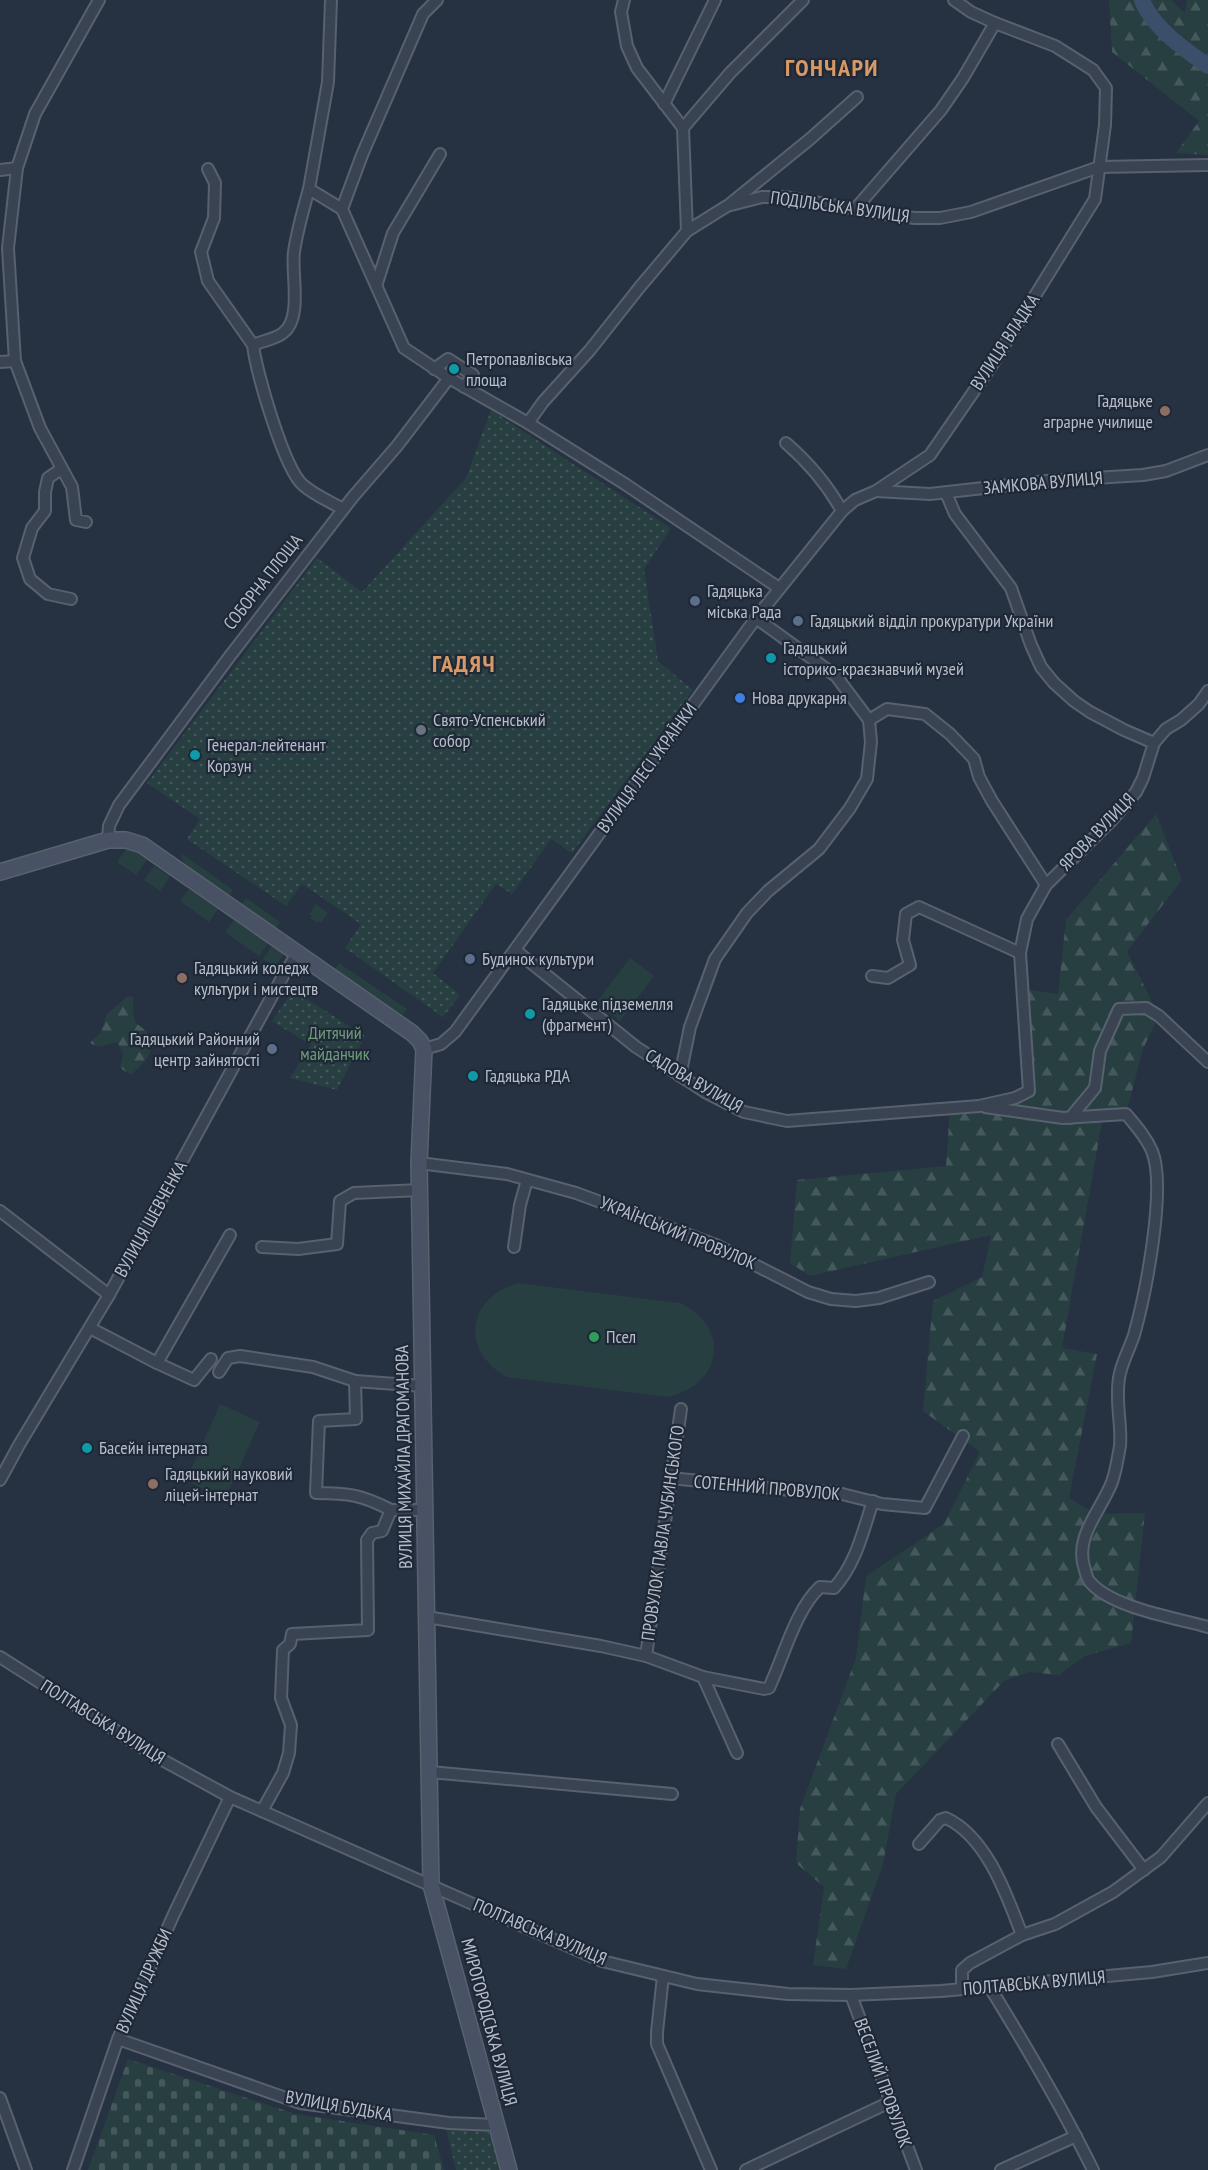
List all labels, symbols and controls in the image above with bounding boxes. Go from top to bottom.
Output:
district label: ГОНЧАРИ [785,52,879,83]
street label: ПОДІЛЬСЬКА ВУЛИЦЯ [769,185,911,228]
street label: ВУЛИЦЯ ВЛАДКА [965,289,1045,394]
place label: Петропавлівська площа [466,347,572,391]
marker: Петропавлівська площа [447,362,461,376]
place label: Гадяцьке аграрне училище [1043,389,1153,433]
marker: Гадяцьке аграрне училище [1158,404,1172,418]
street label: ЗАМКОВА ВУЛИЦЯ [982,466,1104,499]
street label: СОБОРНА ПЛОЩА [218,529,307,634]
place label: Гадяцька міська Рада [707,579,781,623]
marker: Гадяцька міська Рада [688,594,702,608]
place label: Гадяцький відділ прокуратури України [810,609,1054,632]
marker: Гадяцький відділ прокуратури України [791,614,805,628]
place label: Гадяцький історико-краєзнавчий музей [783,636,964,680]
district label: ГАДЯЧ [432,648,496,679]
marker: Гадяцький історико-краєзнавчий музей [764,651,778,665]
place label: Нова друкарня [752,686,847,709]
marker: Нова друкарня [733,691,747,705]
street label: ВУЛИЦЯ ЛЕСІ УКРАЇНКИ [592,698,701,837]
place label: Свято-Успенський собор [433,708,546,752]
marker: Свято-Успенський собор [414,723,428,737]
place label: Генерал-лейтенант Корзун [207,733,326,777]
marker: Генерал-лейтенант Корзун [188,748,202,762]
street label: ЯРОВА ВУЛИЦЯ [1054,788,1140,876]
place label: Будинок культури [482,947,594,970]
marker: Будинок культури [463,952,477,966]
place label: Гадяцький коледж культури і мистецтв [194,956,318,1000]
marker: Гадяцький коледж культури і мистецтв [175,971,189,985]
place label: Гадяцьке підземелля (фрагмент) [542,992,673,1036]
marker: Гадяцьке підземелля (фрагмент) [523,1007,537,1021]
park label: Дитячий майданчик [300,1021,370,1065]
place label: Гадяцький Районний центр зайнятості [130,1027,260,1071]
marker: Гадяцький Районний центр зайнятості [265,1042,279,1056]
street label: САДОВА ВУЛИЦЯ [641,1043,747,1118]
place label: Гадяцька РДА [485,1064,571,1087]
marker: Гадяцька РДА [466,1069,480,1083]
street label: ВУЛИЦЯ ШЕВЧЕНКА [109,1156,192,1281]
street label: УКРАЇНСЬКИЙ ПРОВУЛОК [597,1191,760,1274]
place label: Псел [606,1325,636,1348]
marker: Псел [587,1330,601,1344]
street label: ВУЛИЦЯ МИХАЙЛА ДРАГОМАНОВА [390,1344,417,1569]
street label: ПРОВУЛОК ПАВЛА ЧУБИНСЬКОГО [636,1424,689,1642]
place label: Басейн інтерната [99,1436,208,1459]
marker: Басейн інтерната [80,1441,94,1455]
place label: Гадяцький науковий ліцей-інтернат [164,1462,293,1506]
street label: СОТЕННИЙ ПРОВУЛОК [693,1470,841,1505]
marker: Гадяцький науковий ліцей-інтернат [146,1477,160,1491]
street label: ПОЛТАВСЬКА ВУЛИЦЯ [37,1674,170,1769]
street label: ПОЛТАВСЬКА ВУЛИЦЯ [470,1893,610,1970]
street label: ВУЛИЦЯ ДРУЖБИ [110,1925,177,2037]
street label: МИРОГОРОДСЬКА ВУЛИЦЯ [456,1936,523,2108]
street label: ПОЛТАВСЬКА ВУЛИЦЯ [962,1965,1106,2000]
street label: ВЕСЕЛИЙ ПРОВУЛОК [849,2015,918,2151]
street label: ВУЛИЦЯ БУДЬКА [284,2085,395,2126]

